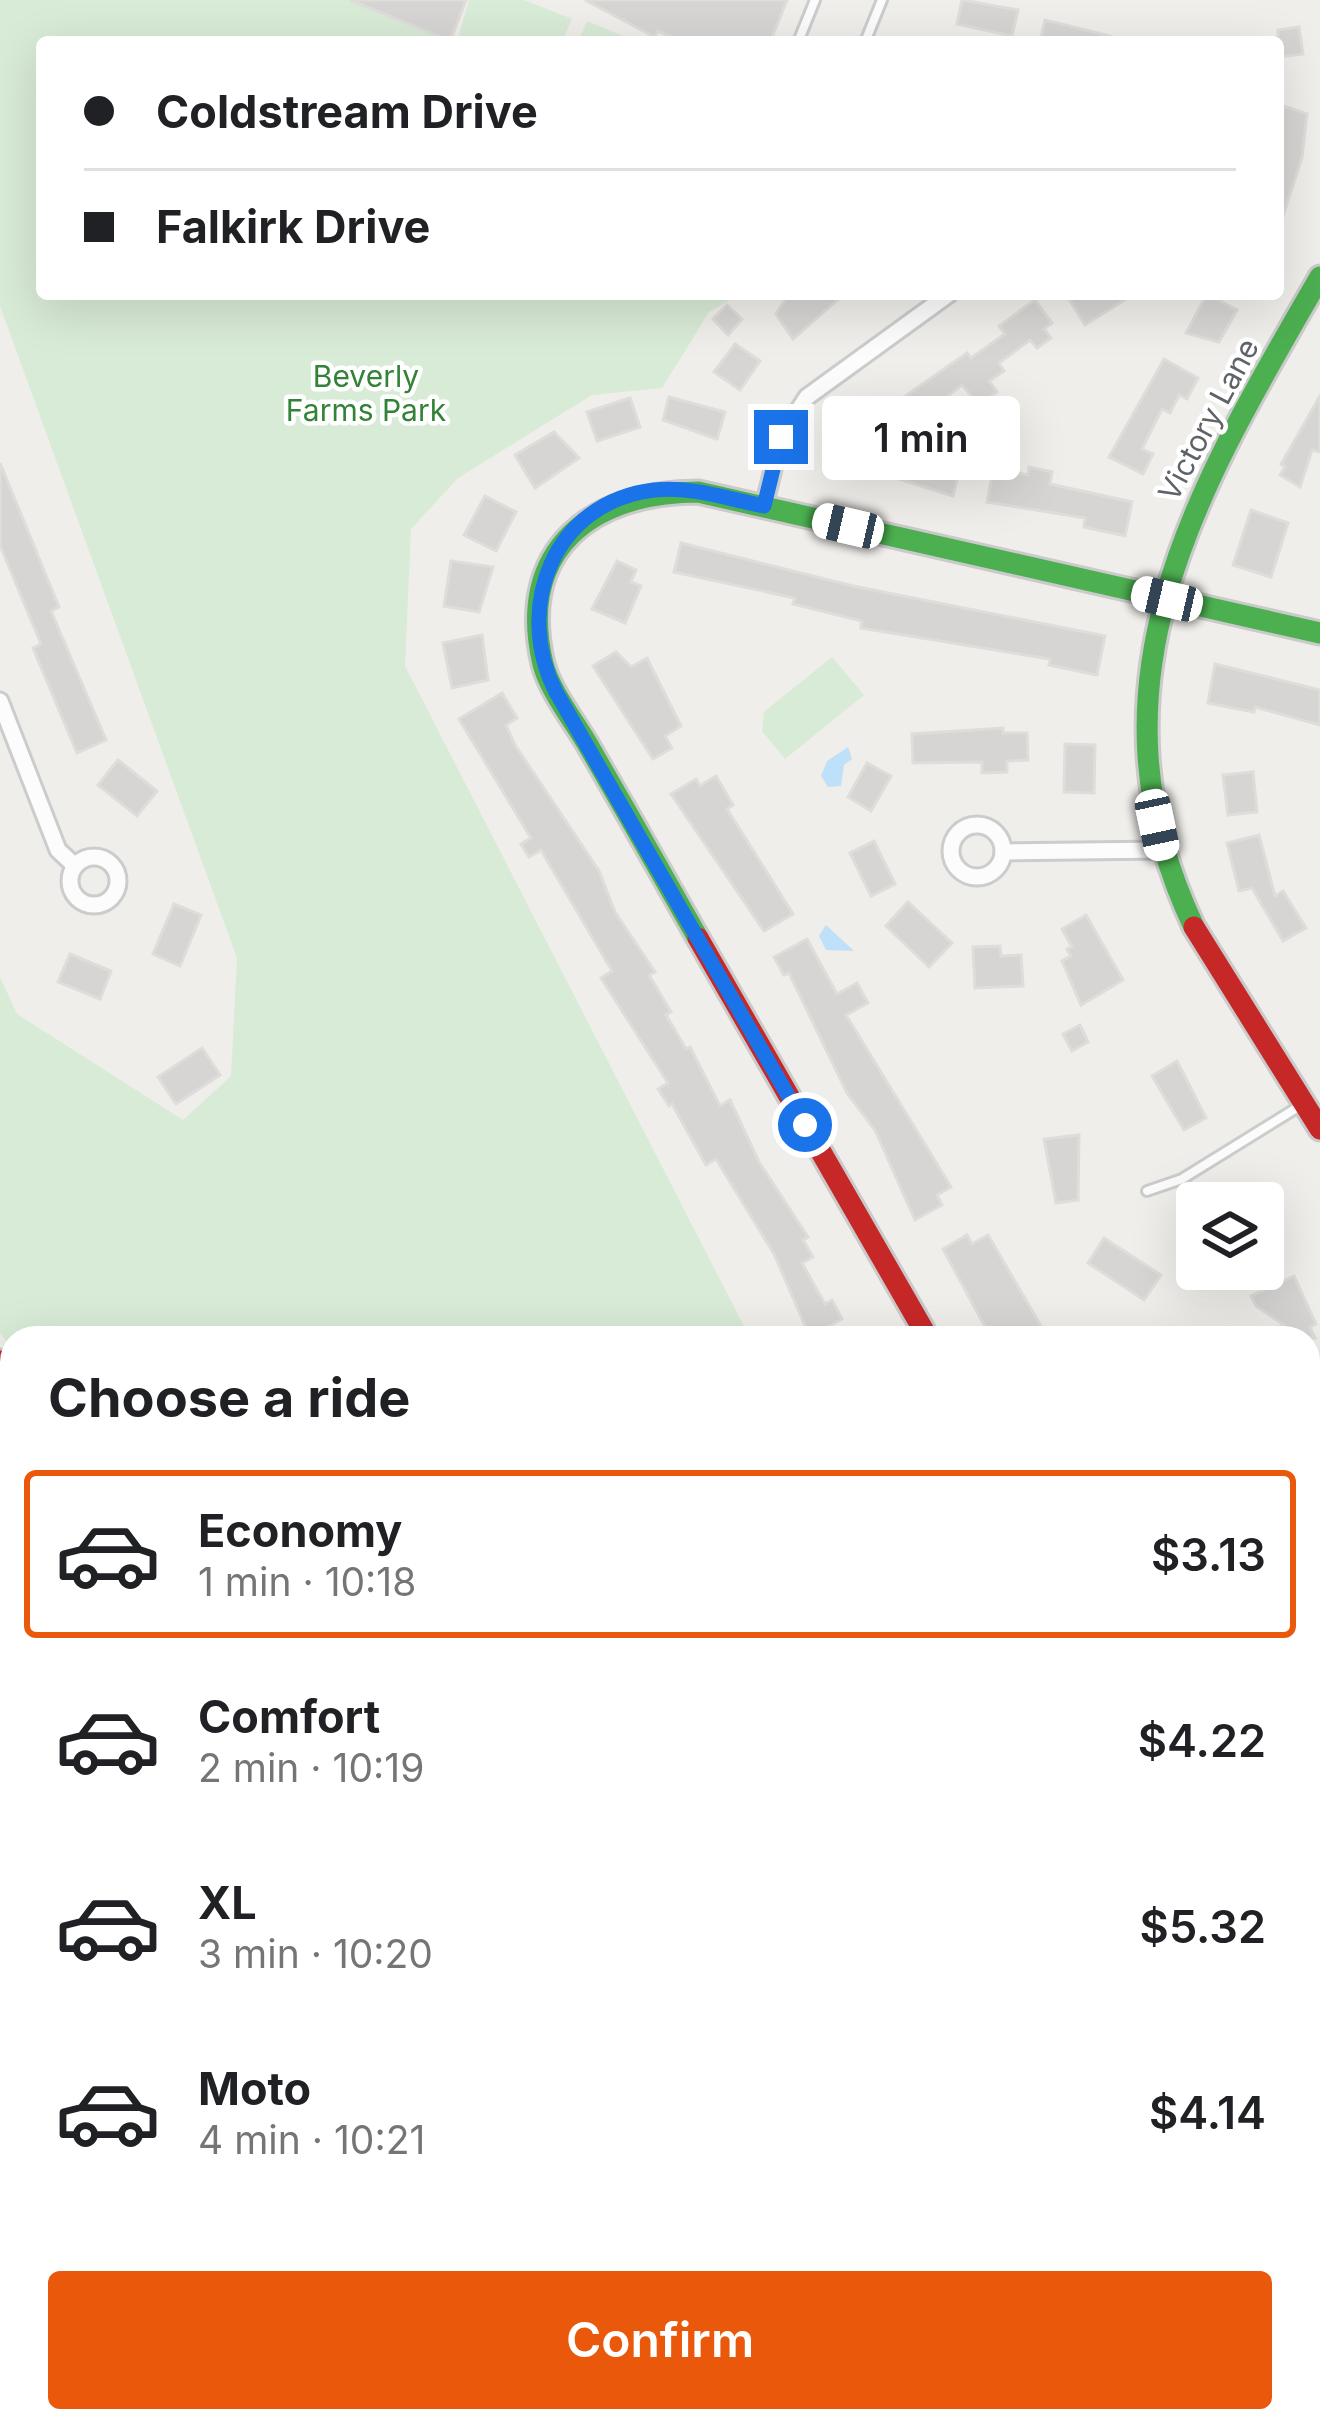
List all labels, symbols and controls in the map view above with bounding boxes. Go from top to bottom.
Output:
text: Coldstream Drive [156,84,538,139]
text: Falkirk Drive [156,199,430,254]
street label: Victory Lane [1150,332,1266,507]
park label: Beverly Farms Park [286,358,447,428]
callout: 1 min [823,395,1021,479]
route end [754,410,808,464]
text: 1 min [873,414,969,461]
car [809,500,887,552]
car [1128,573,1206,625]
car [1132,786,1182,864]
route start [778,1098,832,1152]
map controls [1176,1182,1284,1290]
button: layers [1176,1182,1284,1290]
text: Choose a ride [48,1365,410,1430]
icon: car [54,1500,162,1608]
text: Economy [198,1503,402,1558]
text: $3.13 [1151,1527,1266,1582]
text: 1 min · 10:18 [198,1558,416,1605]
icon: car [54,1686,162,1794]
text: Comfort [198,1689,380,1744]
text: $4.22 [1138,1713,1266,1768]
text: 2 min · 10:19 [198,1744,424,1791]
icon: car [54,1872,162,1980]
text: XL [198,1875,257,1930]
text: $5.32 [1140,1899,1266,1954]
text: 3 min · 10:20 [198,1930,433,1977]
icon: car [54,2058,162,2166]
text: Moto [198,2061,311,2116]
text: $4.14 [1149,2085,1266,2140]
text: 4 min · 10:21 [198,2116,425,2163]
button: Confirm [48,2271,1272,2409]

